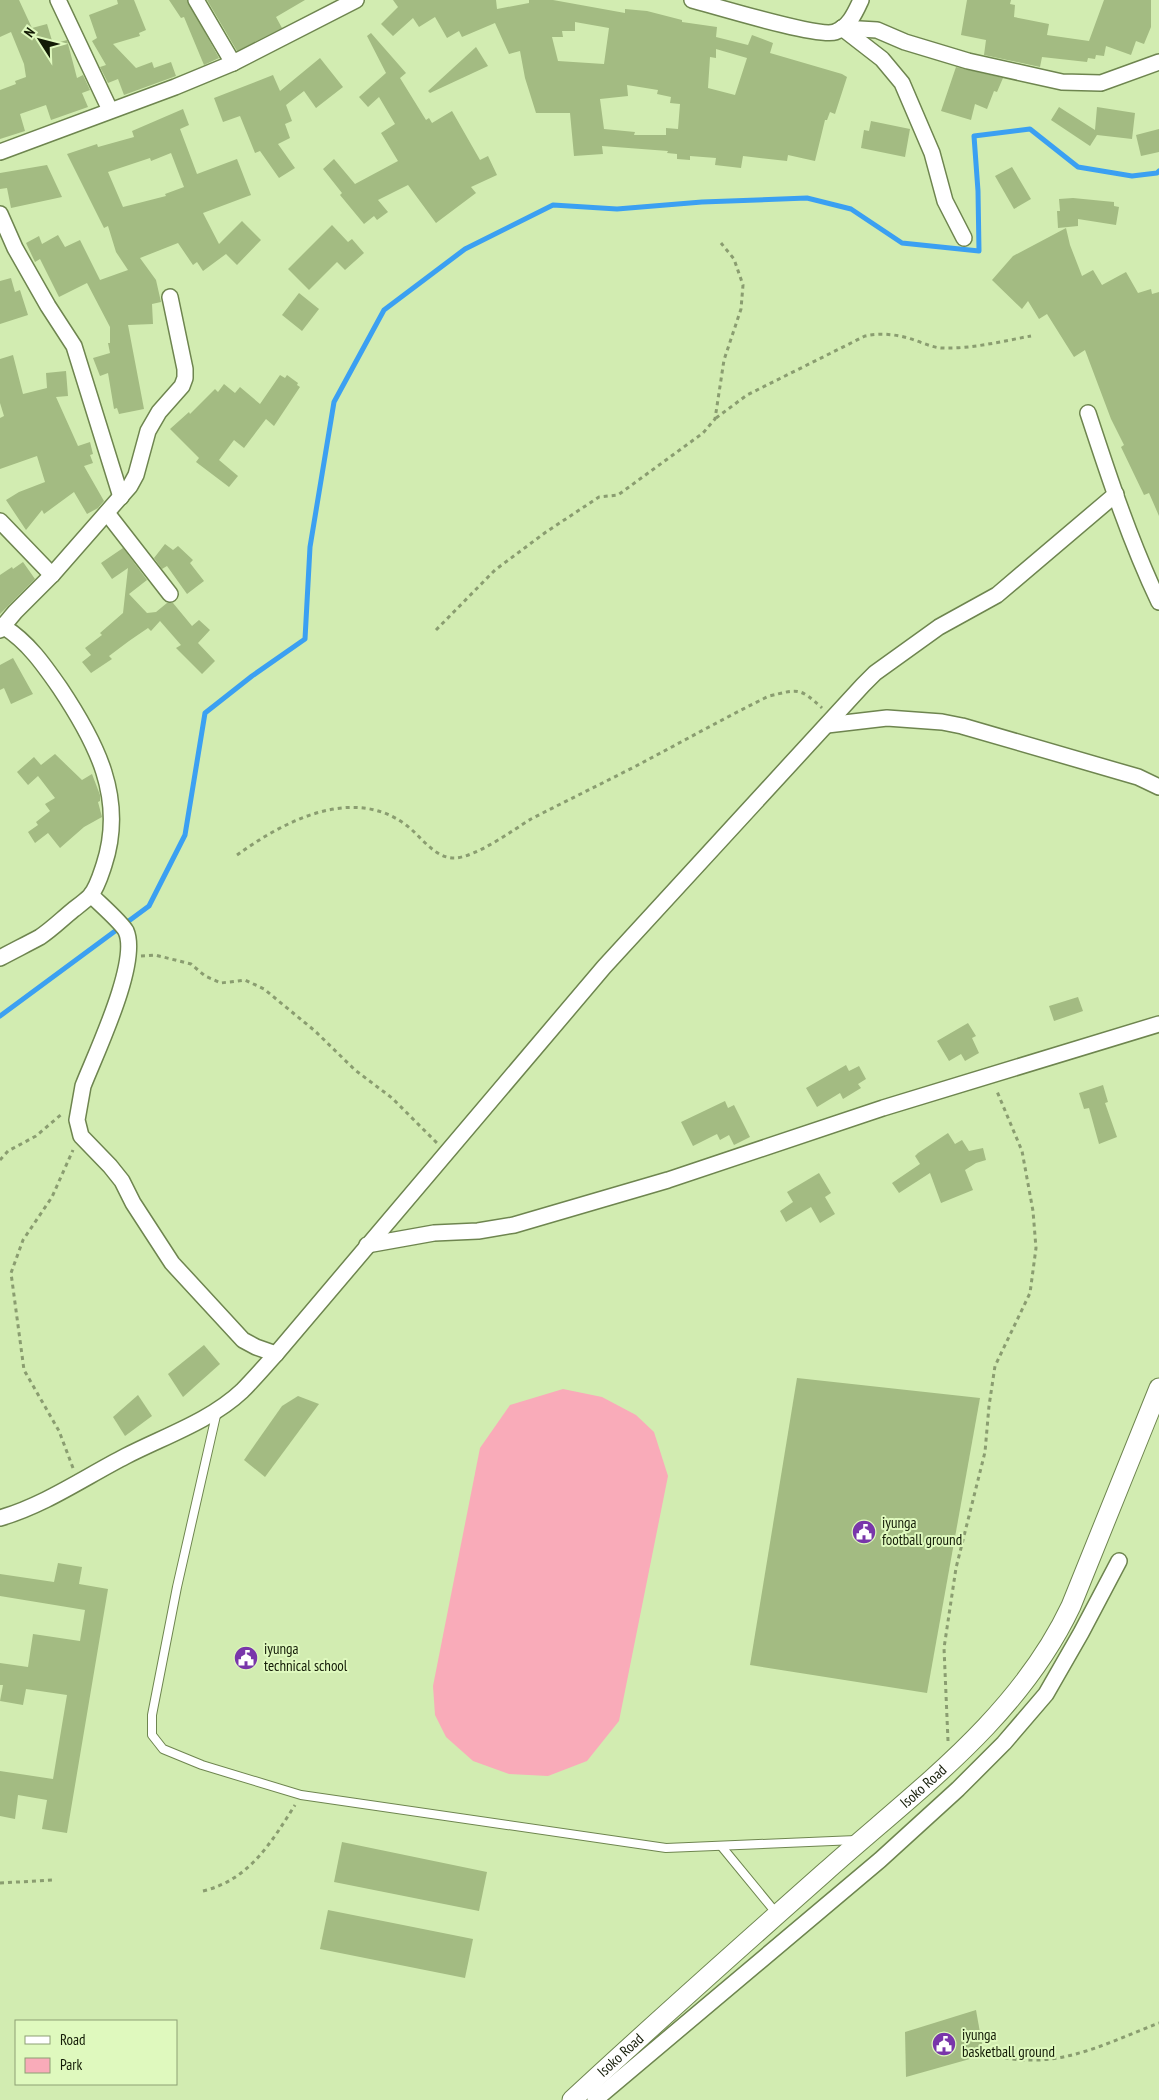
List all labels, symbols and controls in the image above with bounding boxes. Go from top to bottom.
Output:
north arrow [15,15,65,65]
text: N [20,24,39,41]
place label: iyunga football ground [882,1513,962,1549]
public building icon: iyunga football ground [851,1519,877,1545]
place label: iyunga technical school [264,1639,348,1675]
public building icon: iyunga technical school [233,1645,259,1671]
street label: Isoko Road [896,1760,950,1812]
legend [15,2020,178,2085]
place label: iyunga basketball ground [962,2025,1055,2061]
street label: Isoko Road [593,2029,647,2081]
text: Road [60,2030,86,2049]
public building icon: iyunga basketball ground [931,2031,957,2057]
text: Park [60,2055,82,2074]

